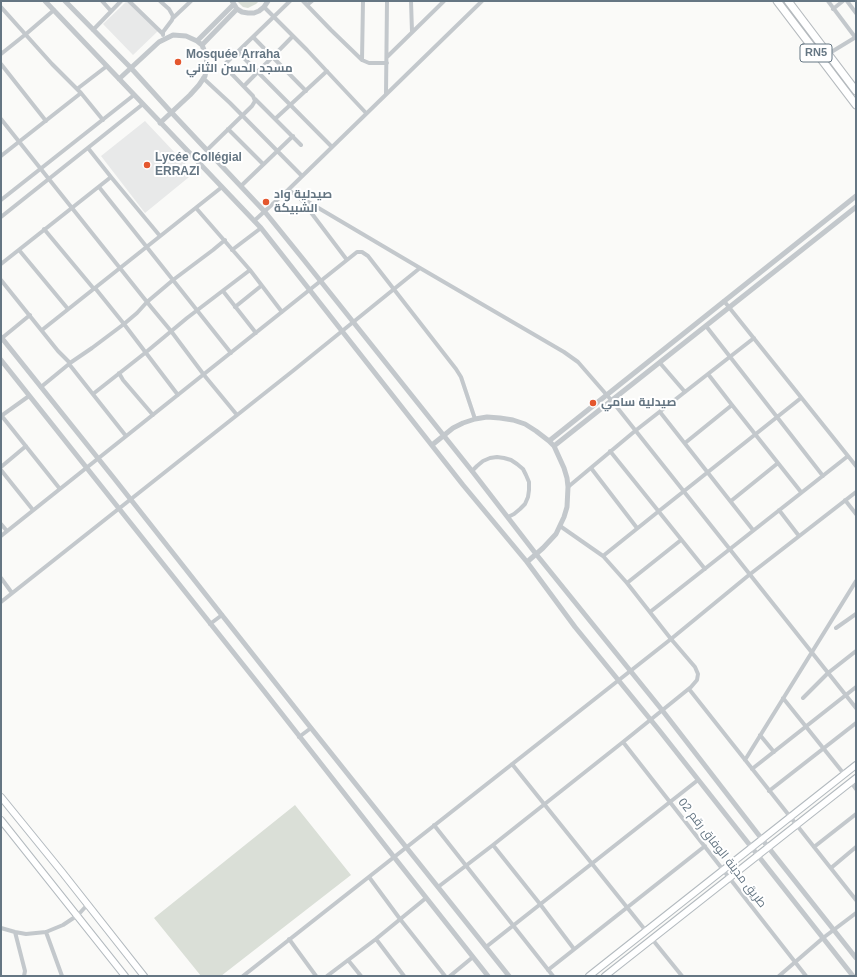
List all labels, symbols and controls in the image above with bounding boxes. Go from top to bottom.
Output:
road number: RN5 [800,44,832,62]
place label: Mosquée Arraha مسجد الحسن الثاني [186,48,293,76]
marker: Mosquée Arraha مسجد الحسن الثاني [173,57,183,67]
place label: Lycée Collégial ERRAZI [155,151,242,179]
marker: Lycée Collégial ERRAZI [142,160,152,170]
place label: صيدلية واد الشبيكة [274,188,332,216]
marker: صيدلية واد الشبيكة [261,197,271,207]
place label: صيدلية سامي [601,396,676,410]
marker: صيدلية سامي [588,398,598,408]
street label: طريق مدينة الوفاق رقم 02 [675,795,769,911]

